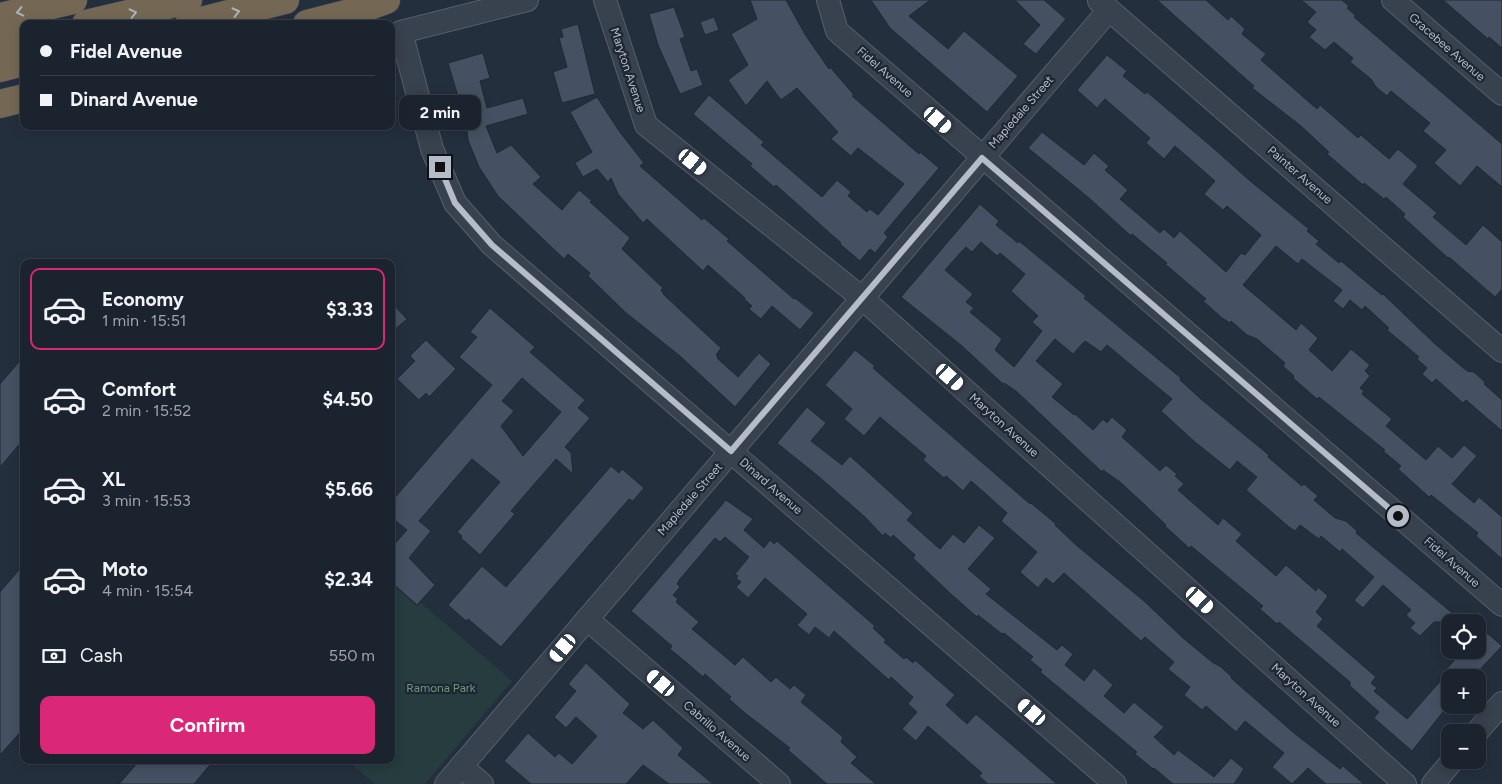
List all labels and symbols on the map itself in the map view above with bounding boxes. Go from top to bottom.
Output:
one-way arrow [15,6,24,17]
one-way arrow [232,7,241,18]
one-way arrow [129,8,138,19]
street label: Gracebee Avenue [1406,10,1488,84]
street label: Maryton Avenue [608,26,648,115]
street label: Fidel Avenue [854,44,916,100]
street label: Mapledale Street [986,73,1057,151]
callout: 2 min [399,94,481,130]
car [921,104,954,136]
street label: Painter Avenue [1265,143,1336,207]
car [676,147,709,177]
route end [429,156,451,178]
car [933,361,966,393]
street label: Maryton Avenue [966,390,1042,460]
street label: Dinard Avenue [737,455,806,517]
street label: Mapledale Street [655,460,726,538]
route start [1387,505,1409,527]
street label: Fidel Avenue [1421,534,1483,590]
car [1183,584,1216,616]
car [547,632,578,664]
street label: Maryton Avenue [1268,660,1344,730]
car [644,667,677,699]
park label: Ramona Park [406,681,476,695]
car [1015,696,1048,728]
street label: Cabrillo Avenue [681,698,754,764]

